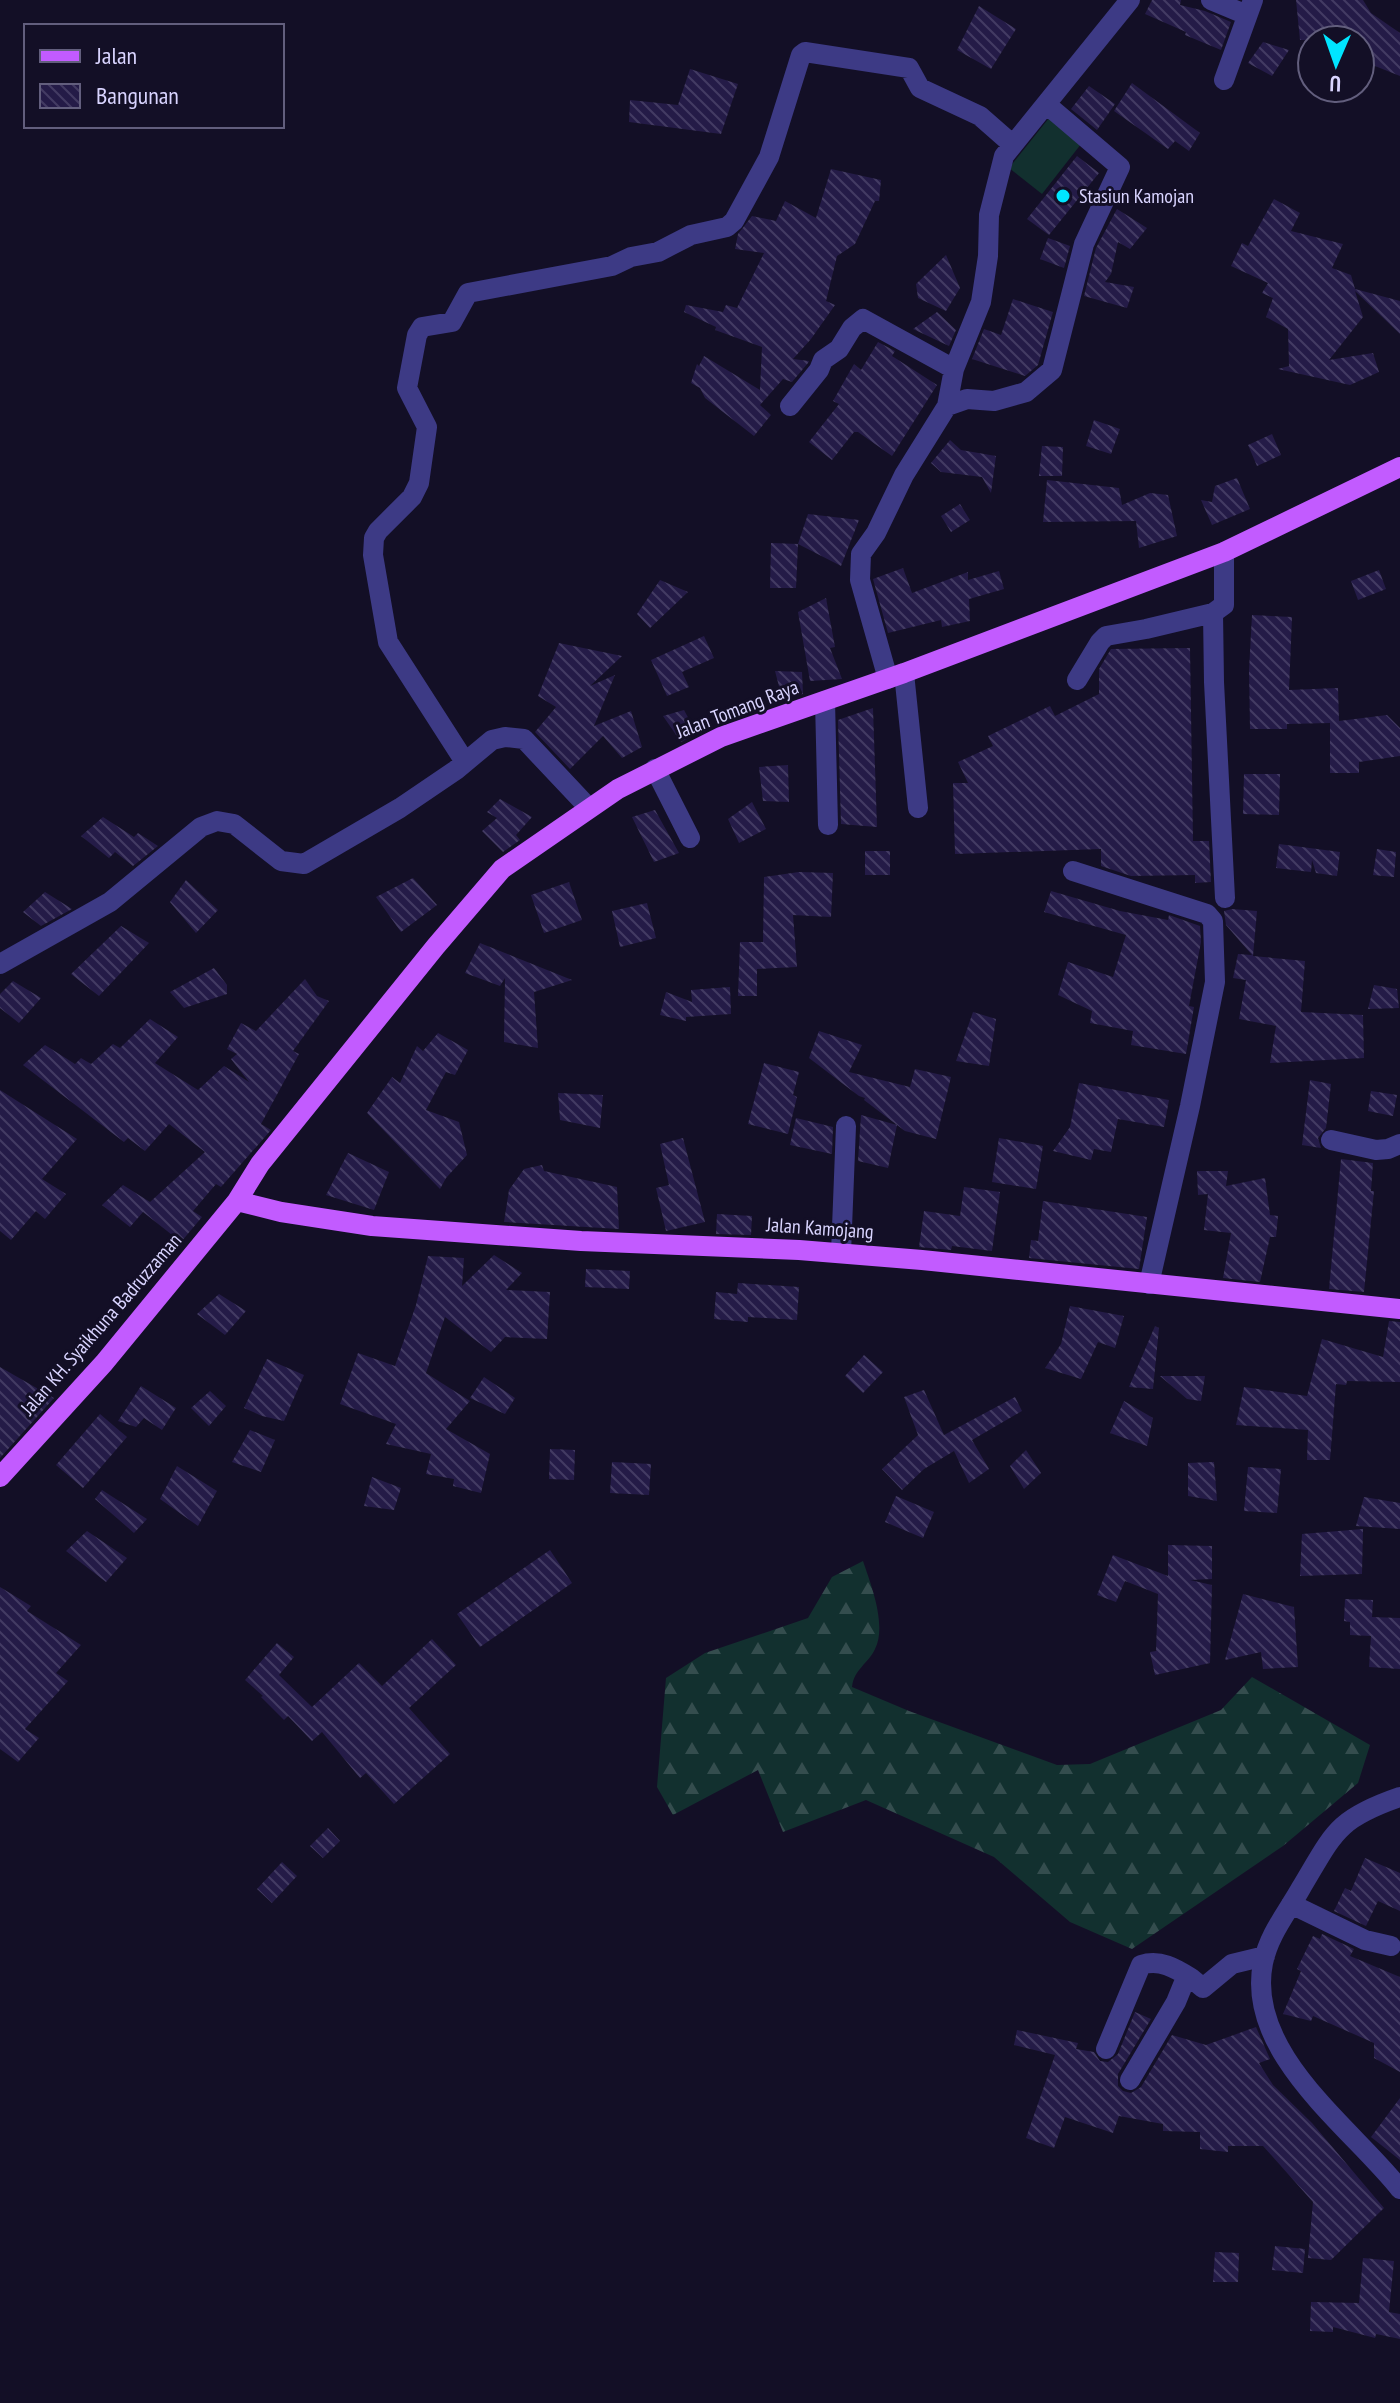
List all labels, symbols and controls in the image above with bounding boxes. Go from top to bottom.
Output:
legend [24,24,284,128]
north arrow [1296,24,1376,104]
text: Jalan [95,40,137,71]
text: U [1329,70,1341,98]
text: Bangunan [96,80,179,111]
place label: Stasiun Kamojan [1079,183,1194,209]
marker: Stasiun Kamojan [1054,187,1072,205]
street label: Jalan Tomang Raya [671,674,802,745]
street label: Jalan Kamojang [765,1211,874,1245]
street label: Jalan KH. Syaikhuna Badruzzaman [14,1228,187,1421]

